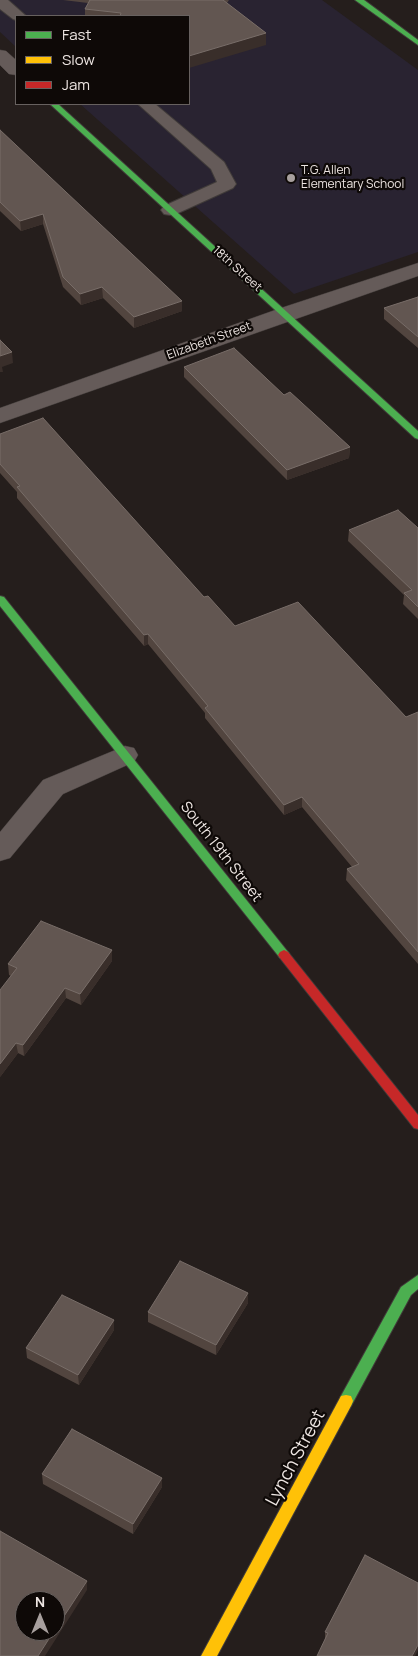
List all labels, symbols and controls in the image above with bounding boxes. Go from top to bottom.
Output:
legend [15,15,190,105]
text: Fast [62,24,91,45]
text: Slow [62,49,95,70]
text: Jam [62,74,90,95]
place label: T.G. Allen Elementary School [301,164,404,192]
marker: T.G. Allen Elementary School [285,172,297,184]
street label: 18th Street [209,243,265,295]
street label: Elizabeth Street [165,319,253,363]
street label: South 19th Street [176,798,266,906]
street label: Lynch Street [262,1406,330,1510]
north arrow [15,1591,65,1641]
text: N [35,1592,45,1611]

